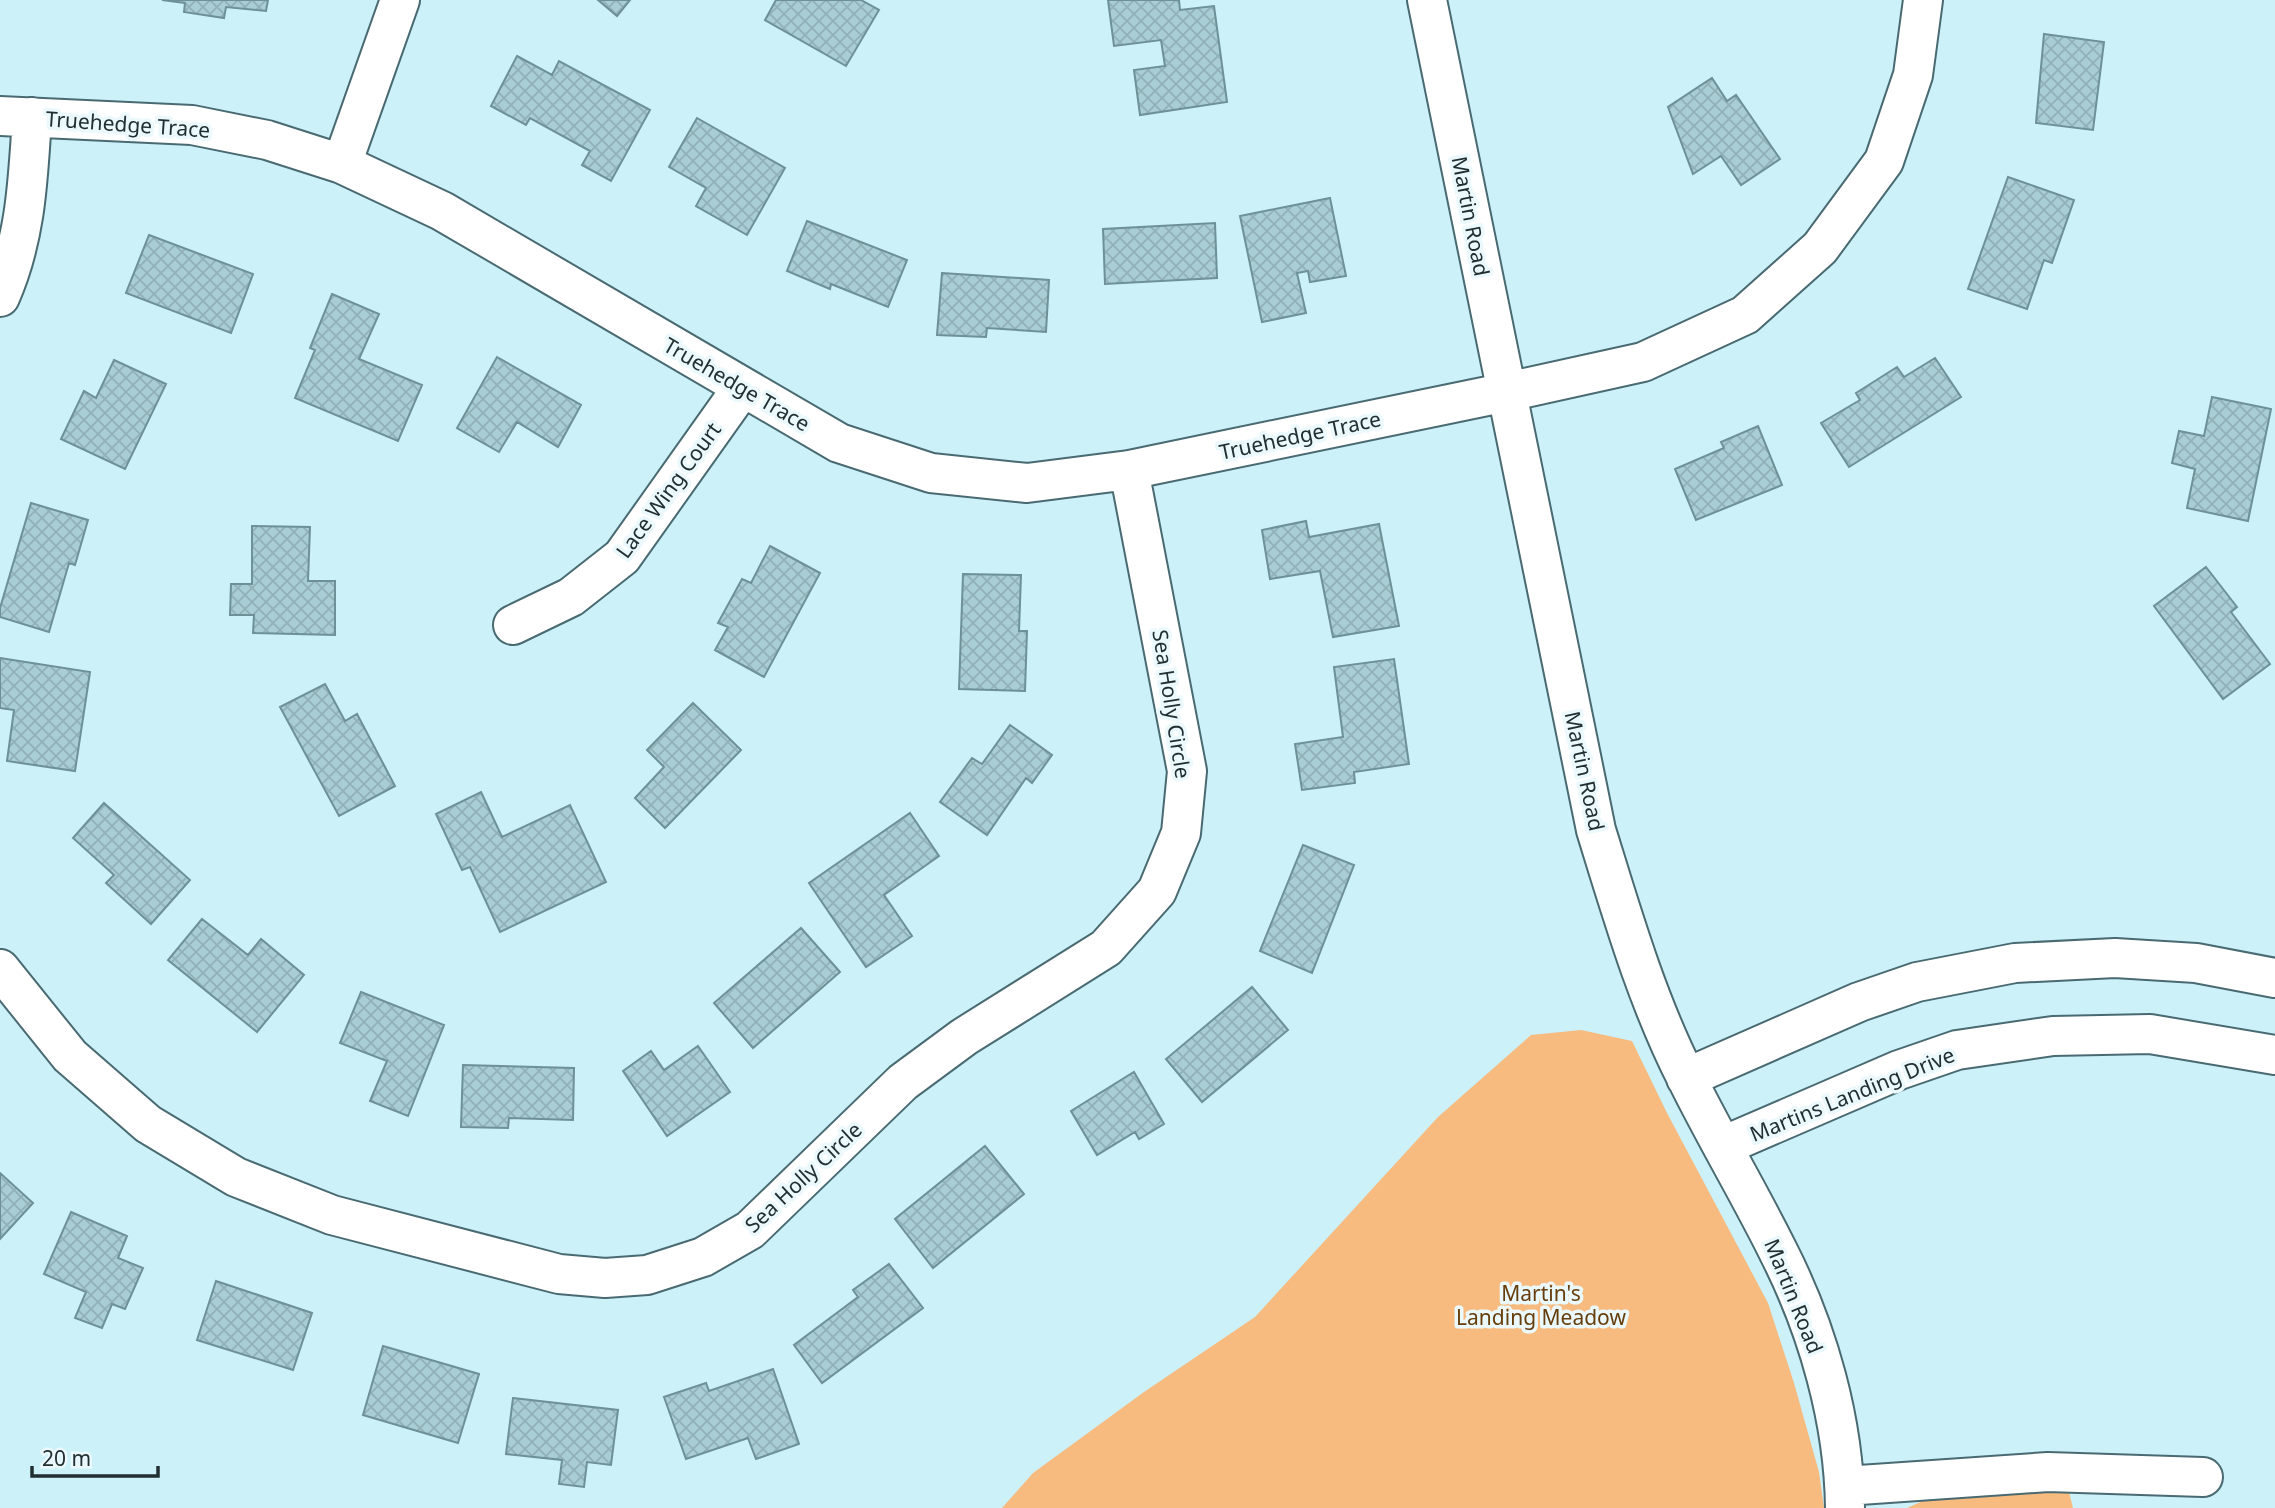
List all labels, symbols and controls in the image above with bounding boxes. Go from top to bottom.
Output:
street label: Truehedge Trace [45,104,211,144]
street label: Martin Road [1446,154,1496,278]
street label: Truehedge Trace [659,331,815,437]
street label: Truehedge Trace [1217,404,1383,466]
street label: Lace Wing Court [609,416,727,564]
street label: Sea Holly Circle [1146,628,1198,780]
street label: Martin Road [1559,709,1611,833]
street label: Martins Landing Drive [1746,1040,1958,1148]
street label: Sea Holly Circle [739,1116,867,1238]
street label: Martin Road [1758,1234,1830,1358]
park label: Martin's Landing Meadow [1456,1279,1626,1331]
scale bar [32,1434,158,1478]
text: 20 m [42,1444,91,1472]

